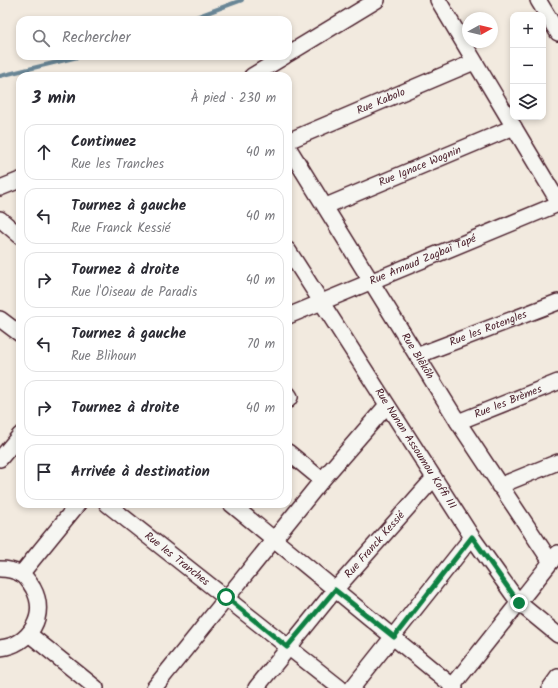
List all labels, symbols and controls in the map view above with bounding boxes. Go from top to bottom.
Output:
north arrow [462,12,498,48]
map controls [510,12,546,120]
button: + [510,12,546,48]
search box [16,16,292,60]
text: Rechercher [62,26,130,50]
icon: search [30,27,52,49]
button: − [510,48,546,84]
street label: Rue Kabolo [354,83,408,120]
button: layers [510,84,546,120]
text: 3 min [32,85,76,112]
text: À pied · 230 m [191,88,276,109]
text: Continuez [71,130,136,154]
icon: ahead [33,141,55,163]
street label: Rue Ignace Wognin [376,141,464,192]
text: 40 m [246,142,275,163]
text: Rue les Tranches [71,154,164,175]
text: Tournez à gauche [71,194,186,218]
icon: left [33,205,55,227]
text: 40 m [246,206,275,227]
text: Rue Franck Kessié [71,218,171,239]
street label: Rue Arnaud Zagbaï Tapé [367,229,480,290]
text: Tournez à droite [71,258,179,282]
icon: right [33,269,55,291]
text: 40 m [246,270,275,291]
text: Rue l'Oiseau de Paradis [71,282,197,303]
street label: Rue les Rotengles [447,306,530,352]
text: Tournez à gauche [71,322,186,346]
street label: Rue Blêkôh [396,330,439,383]
icon: left [33,333,55,355]
text: 70 m [247,334,275,355]
text: Rue Blihoun [71,346,137,367]
street label: Rue les Brèmes [471,380,545,424]
street label: Rue Nanan Assoumou Koffi III [370,384,461,513]
text: Tournez à droite [71,396,179,420]
icon: right [33,397,55,419]
text: 40 m [246,398,275,419]
text: Arrivée à destination [71,460,210,484]
icon: arrive [33,461,55,483]
street label: Rue Franck Kessié [340,507,410,583]
street label: Rue les Tranches [140,528,214,591]
route start [217,588,235,606]
route end [510,594,528,612]

